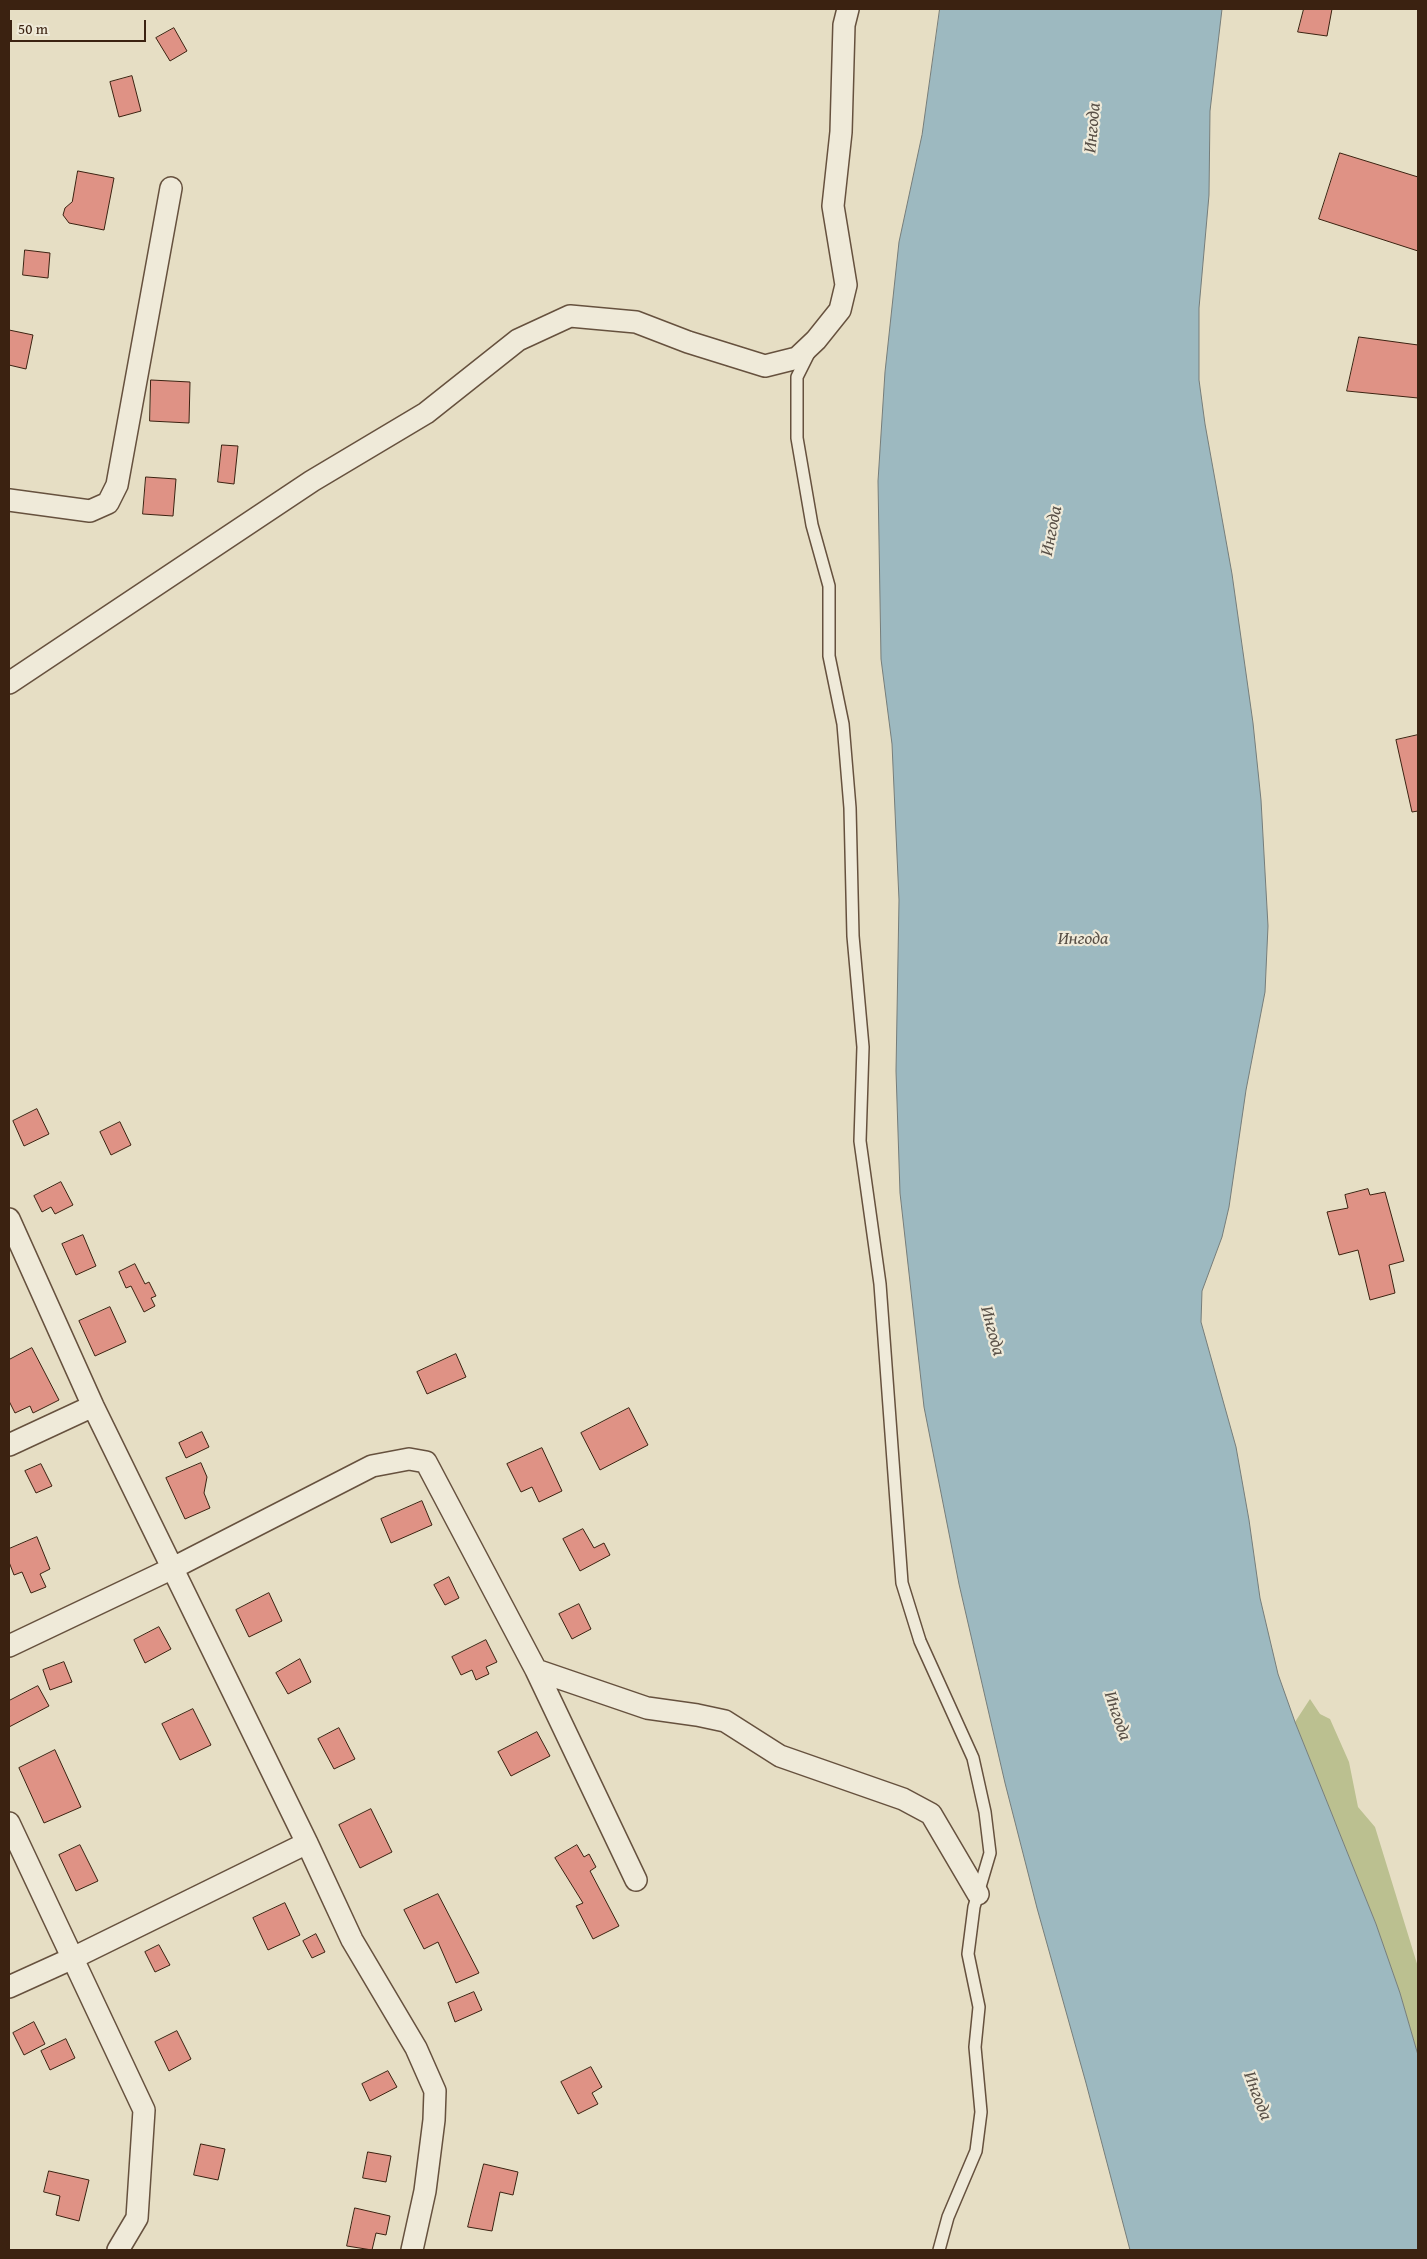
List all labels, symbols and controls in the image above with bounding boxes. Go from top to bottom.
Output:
scale bar [12,10,149,42]
text: 50 m [18,18,48,39]
water label: Ингода [1080,102,1106,154]
water label: Ингода [1037,504,1067,558]
water label: Ингода [1058,928,1108,950]
water label: Ингода [975,1304,1009,1358]
water label: Ингода [1099,1689,1135,1743]
water label: Ингода [1238,2068,1276,2124]

